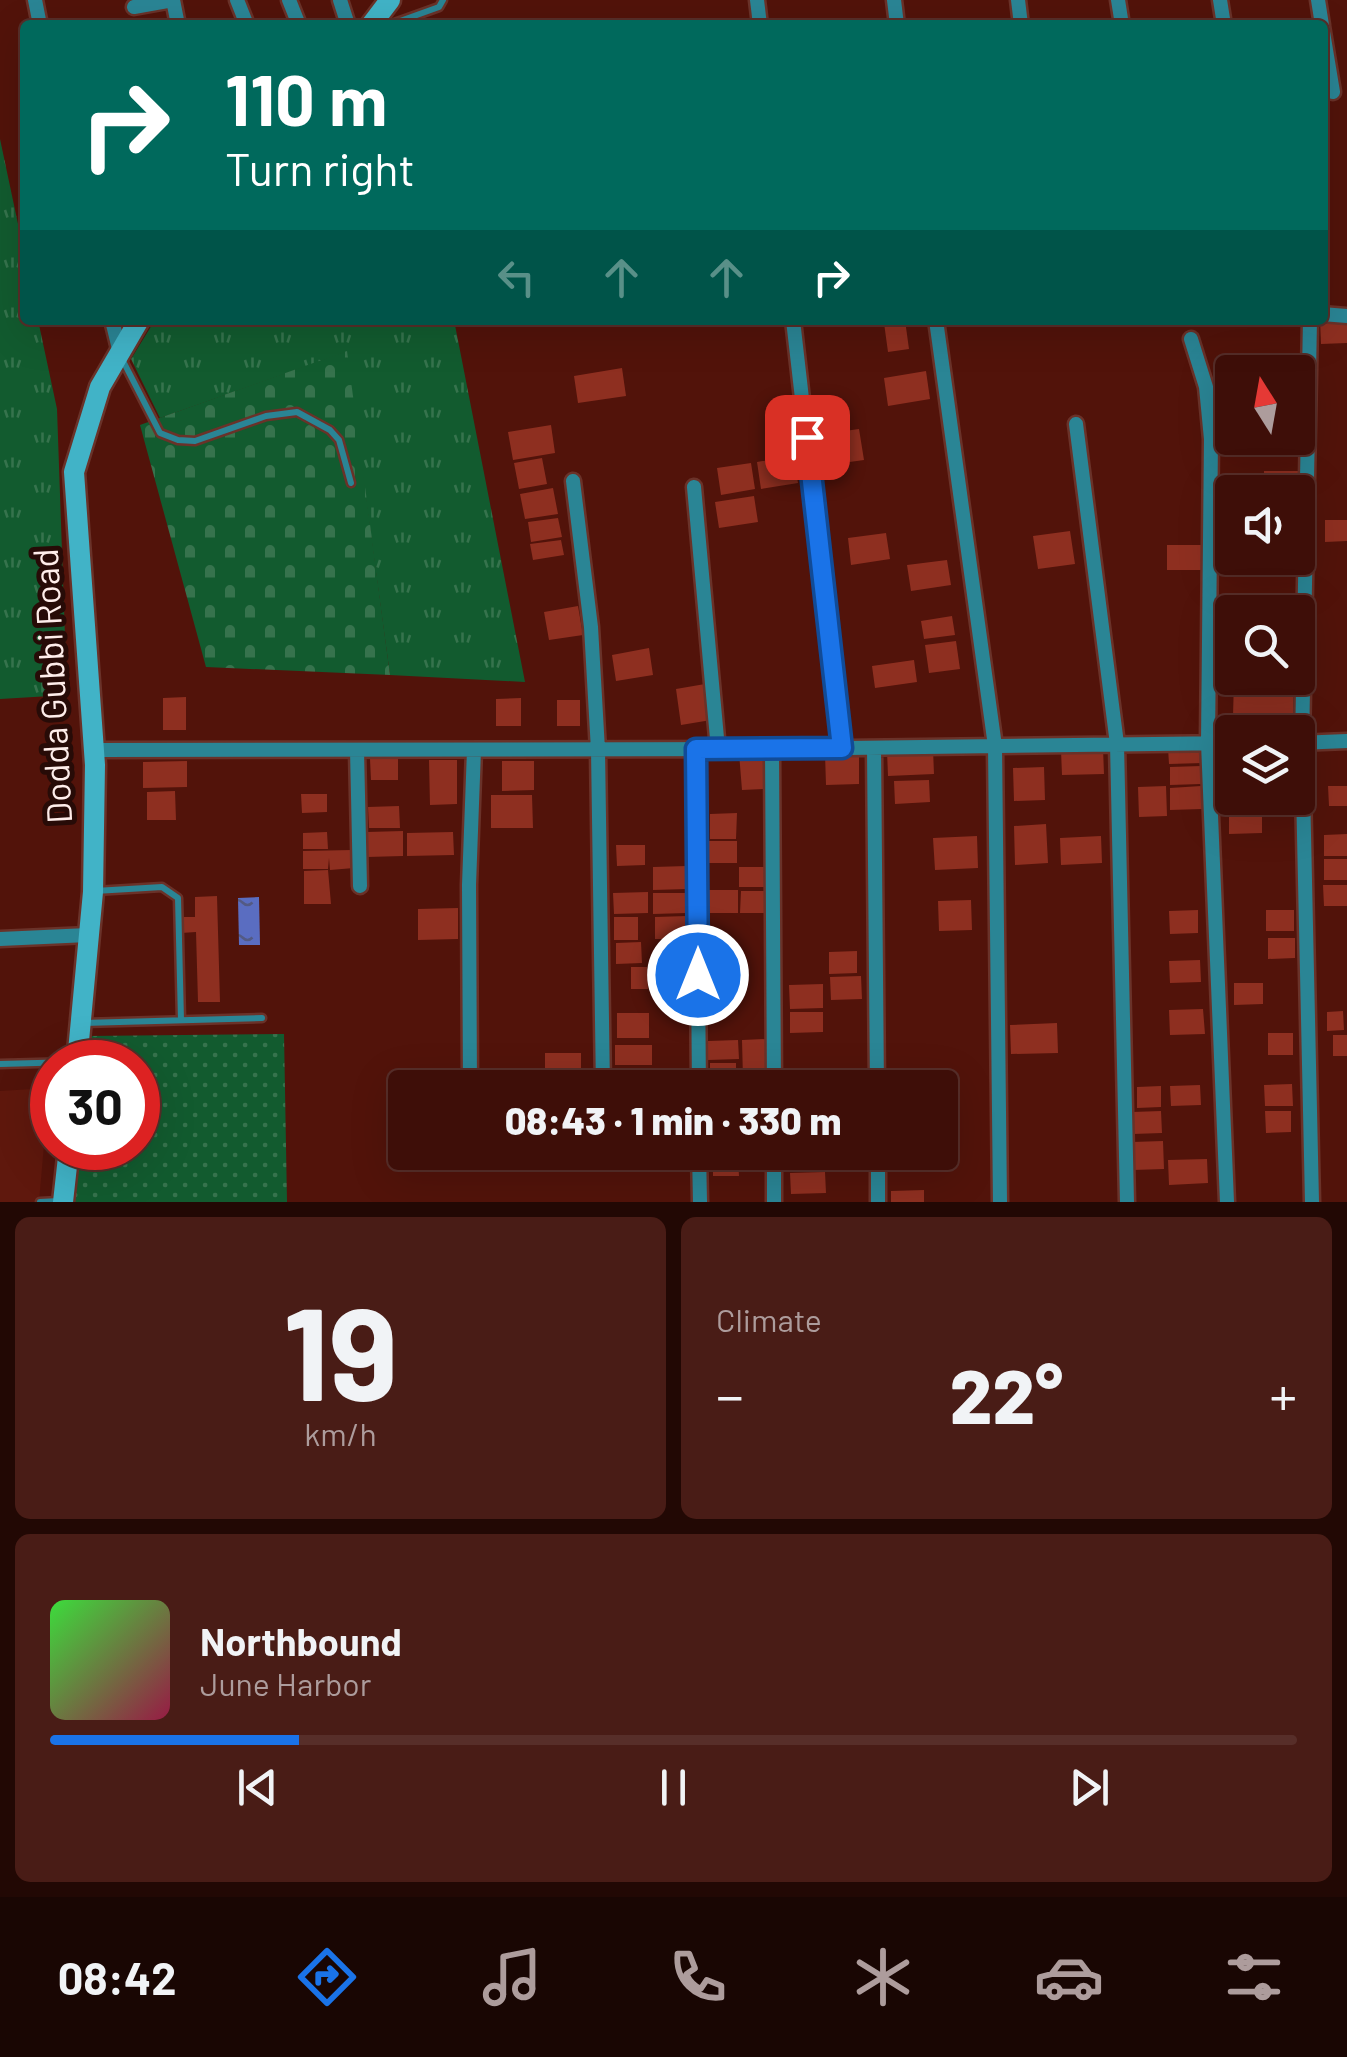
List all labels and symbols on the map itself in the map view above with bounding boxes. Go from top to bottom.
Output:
north arrow [1215,355,1315,455]
pin [765,395,850,480]
street label: Dodda Gubbi Road [23,547,79,825]
position arrow [646,923,750,1027]
speed limit sign: 30 [30,1040,160,1170]

